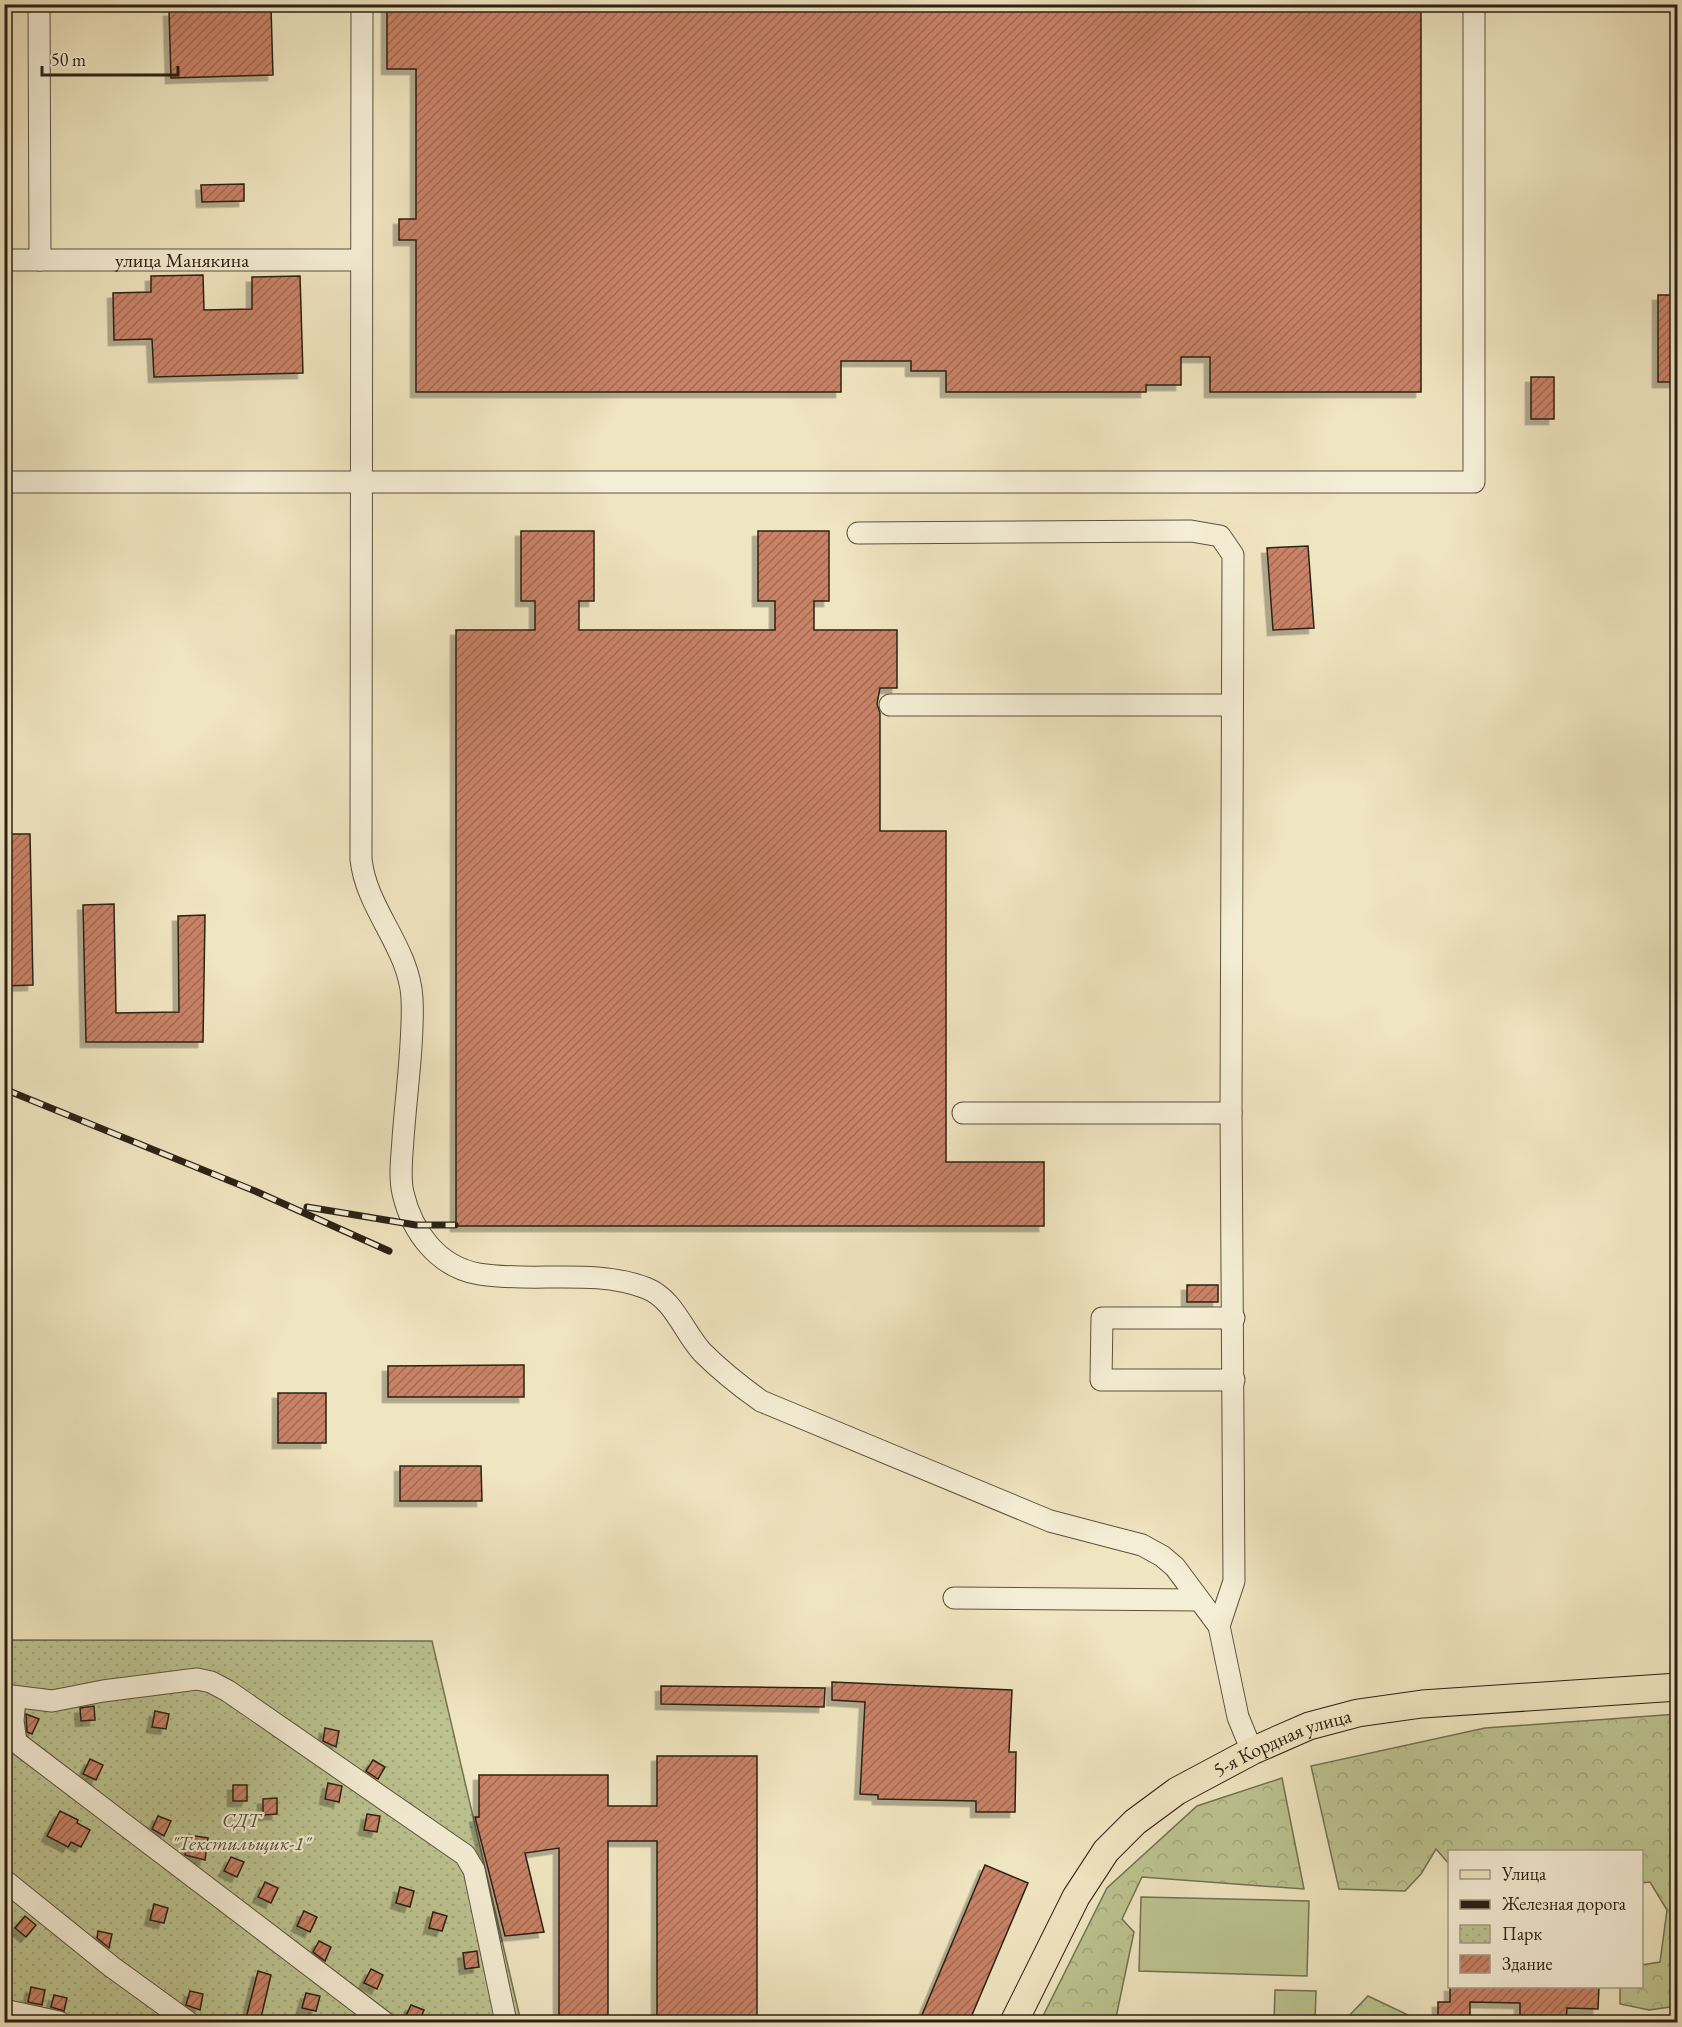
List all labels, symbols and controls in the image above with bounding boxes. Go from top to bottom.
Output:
scale bar [42,39,178,77]
text: 50 m [51,48,86,71]
street label: улица Манякина [115,247,249,273]
street label: 5-я Кордная улица [1208,1702,1354,1783]
park label: СДТ "Текстильщик-1" [171,1807,313,1856]
legend [1448,1850,1643,1988]
text: Улица [1501,1862,1547,1885]
text: Железная дорога [1501,1892,1627,1915]
text: Парк [1502,1922,1542,1945]
text: Здание [1502,1952,1552,1975]

